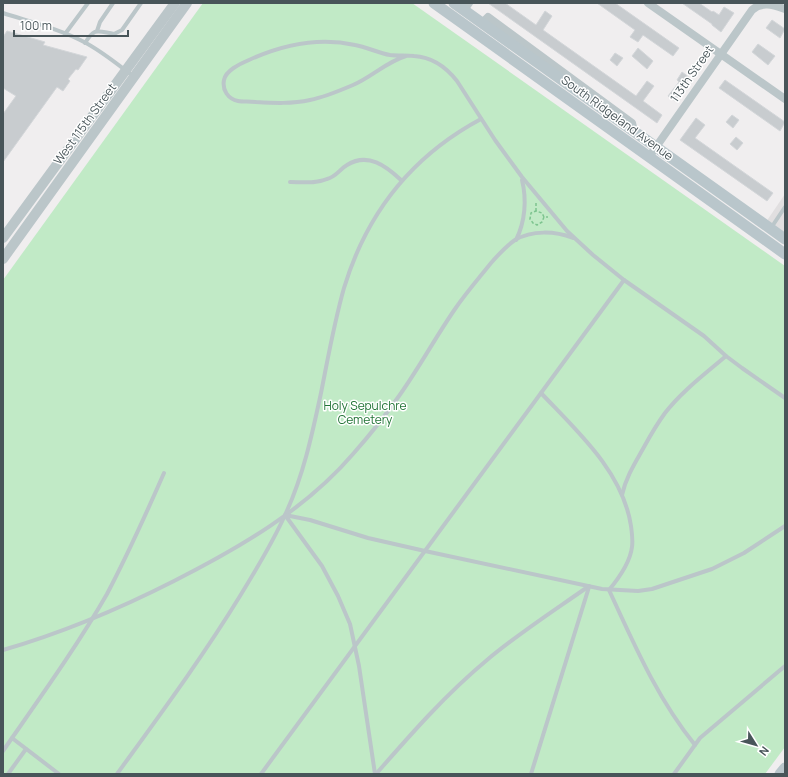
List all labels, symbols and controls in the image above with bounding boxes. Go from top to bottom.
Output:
scale bar [14,12,128,38]
text: 100 m [20,17,52,34]
street label: 113th Street [666,42,717,105]
street label: South Ridgeland Avenue [558,71,677,164]
street label: West 115th Street [49,79,120,168]
park label: Holy Sepulchre Cemetery [323,397,407,428]
north arrow [736,725,776,765]
text: N [756,744,773,759]

